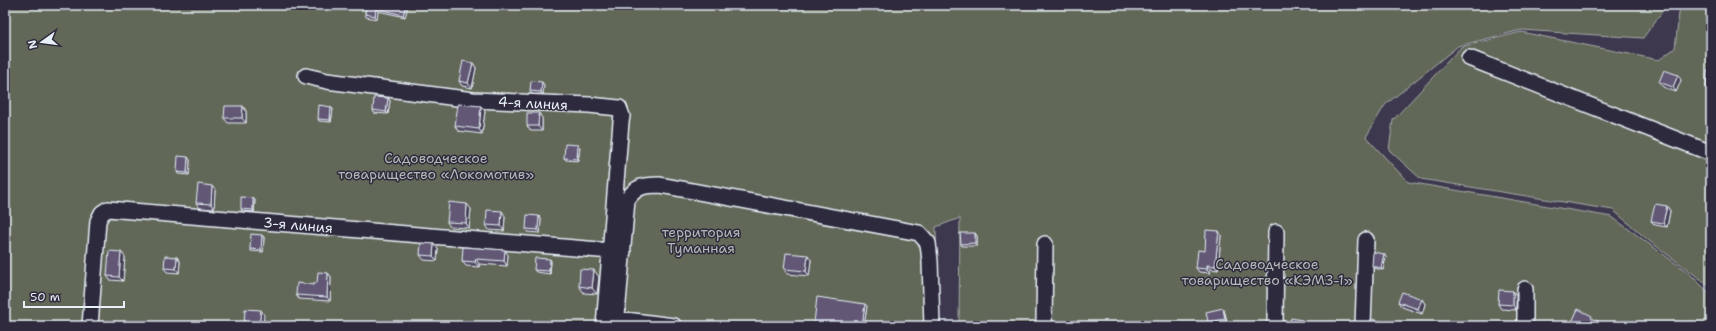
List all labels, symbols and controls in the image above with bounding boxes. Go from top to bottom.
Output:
north arrow [22,22,62,62]
text: N [24,38,41,50]
street label: 4-я линия [498,92,568,114]
park label: Садоводческое товарищество «Локомотив» [338,149,534,183]
street label: 3-я линия [262,213,334,237]
park label: территория Туманная [662,223,740,257]
park label: Садоводческое товарищество «КЭМЗ-1» [1181,255,1353,289]
scale bar [24,283,124,309]
text: 50 m [30,289,60,305]

